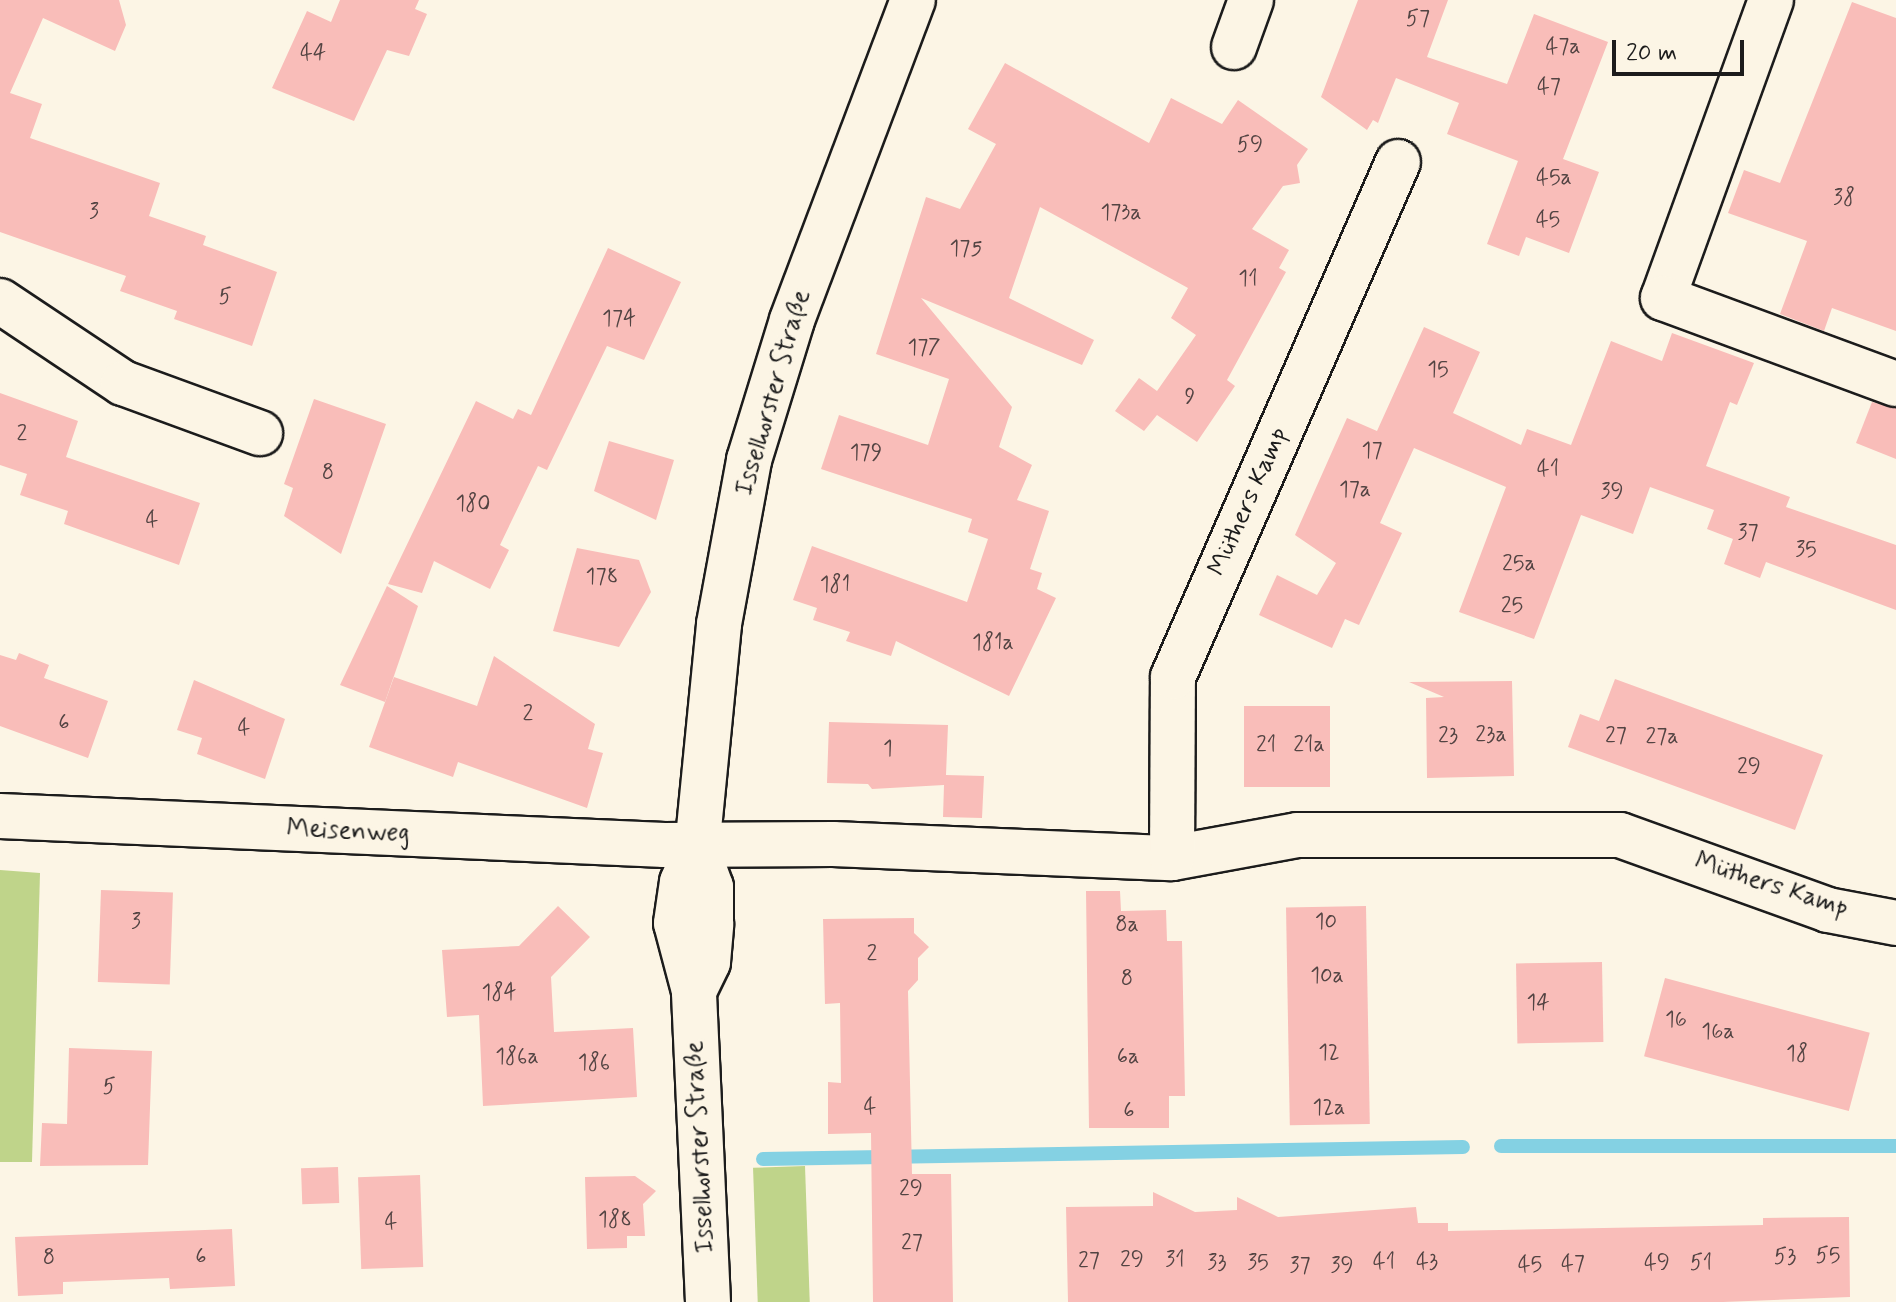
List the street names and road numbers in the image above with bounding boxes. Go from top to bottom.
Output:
street label: Isselhorster Straße [730,287,818,499]
street label: Müthers Kamp [1201,420,1297,584]
street label: Meisenweg [286,814,410,850]
street label: Müthers Kamp [1687,846,1855,926]
street label: Isselhorster Straße [680,1040,722,1254]

